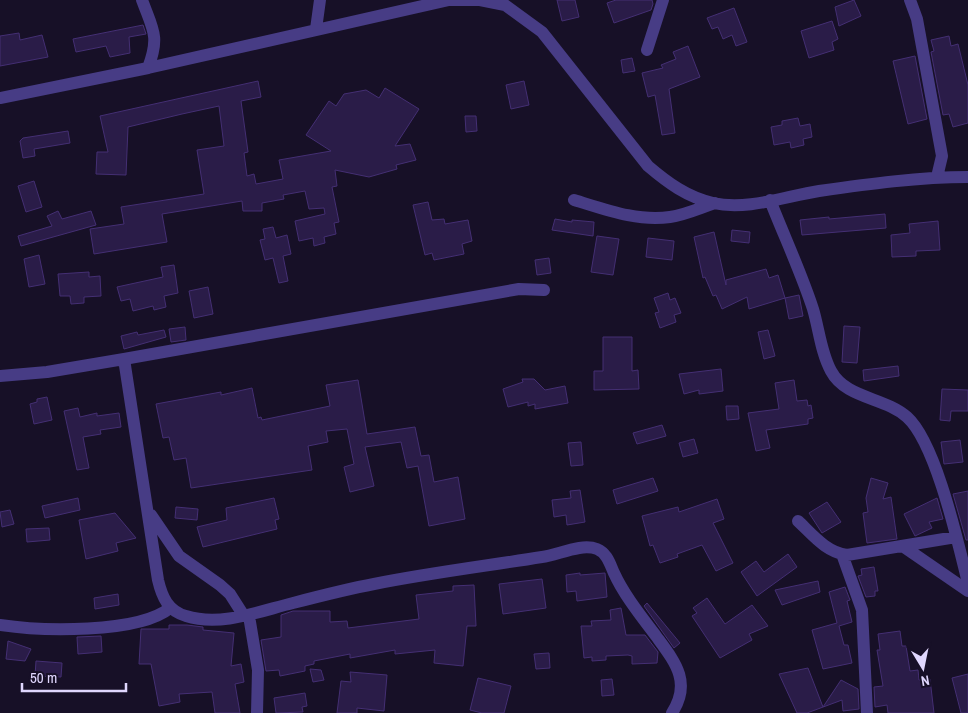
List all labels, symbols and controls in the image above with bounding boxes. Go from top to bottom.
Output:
north arrow [898,643,948,693]
scale bar [22,660,126,692]
text: 50 m [30,667,57,688]
text: N [920,671,931,690]

